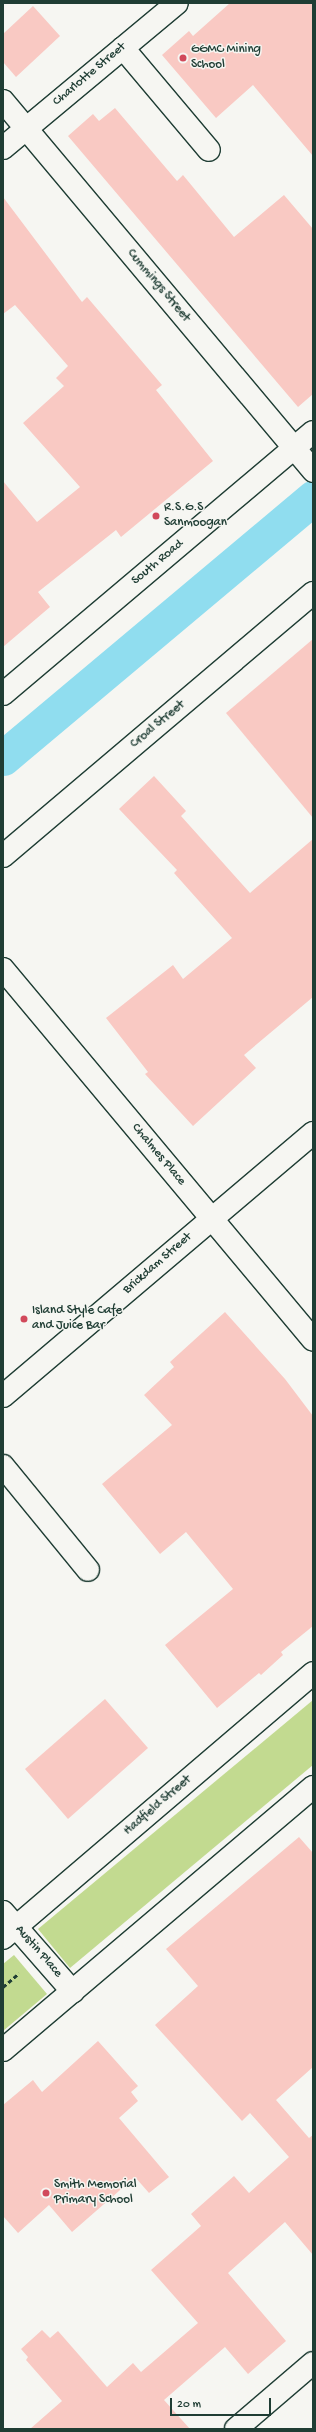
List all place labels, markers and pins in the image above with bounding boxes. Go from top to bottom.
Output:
place label: GGMC Mining School [191,43,261,74]
marker: GGMC Mining School [178,53,188,63]
place label: R.S.G.S Sanmoogan [164,501,227,532]
marker: R.S.G.S Sanmoogan [151,511,161,521]
place label: Island Style Cafe and Juice Bar [32,1304,122,1335]
marker: Island Style Cafe and Juice Bar [19,1314,29,1324]
place label: Smith Memorial Primary School [54,2178,137,2209]
marker: Smith Memorial Primary School [41,2188,51,2198]

